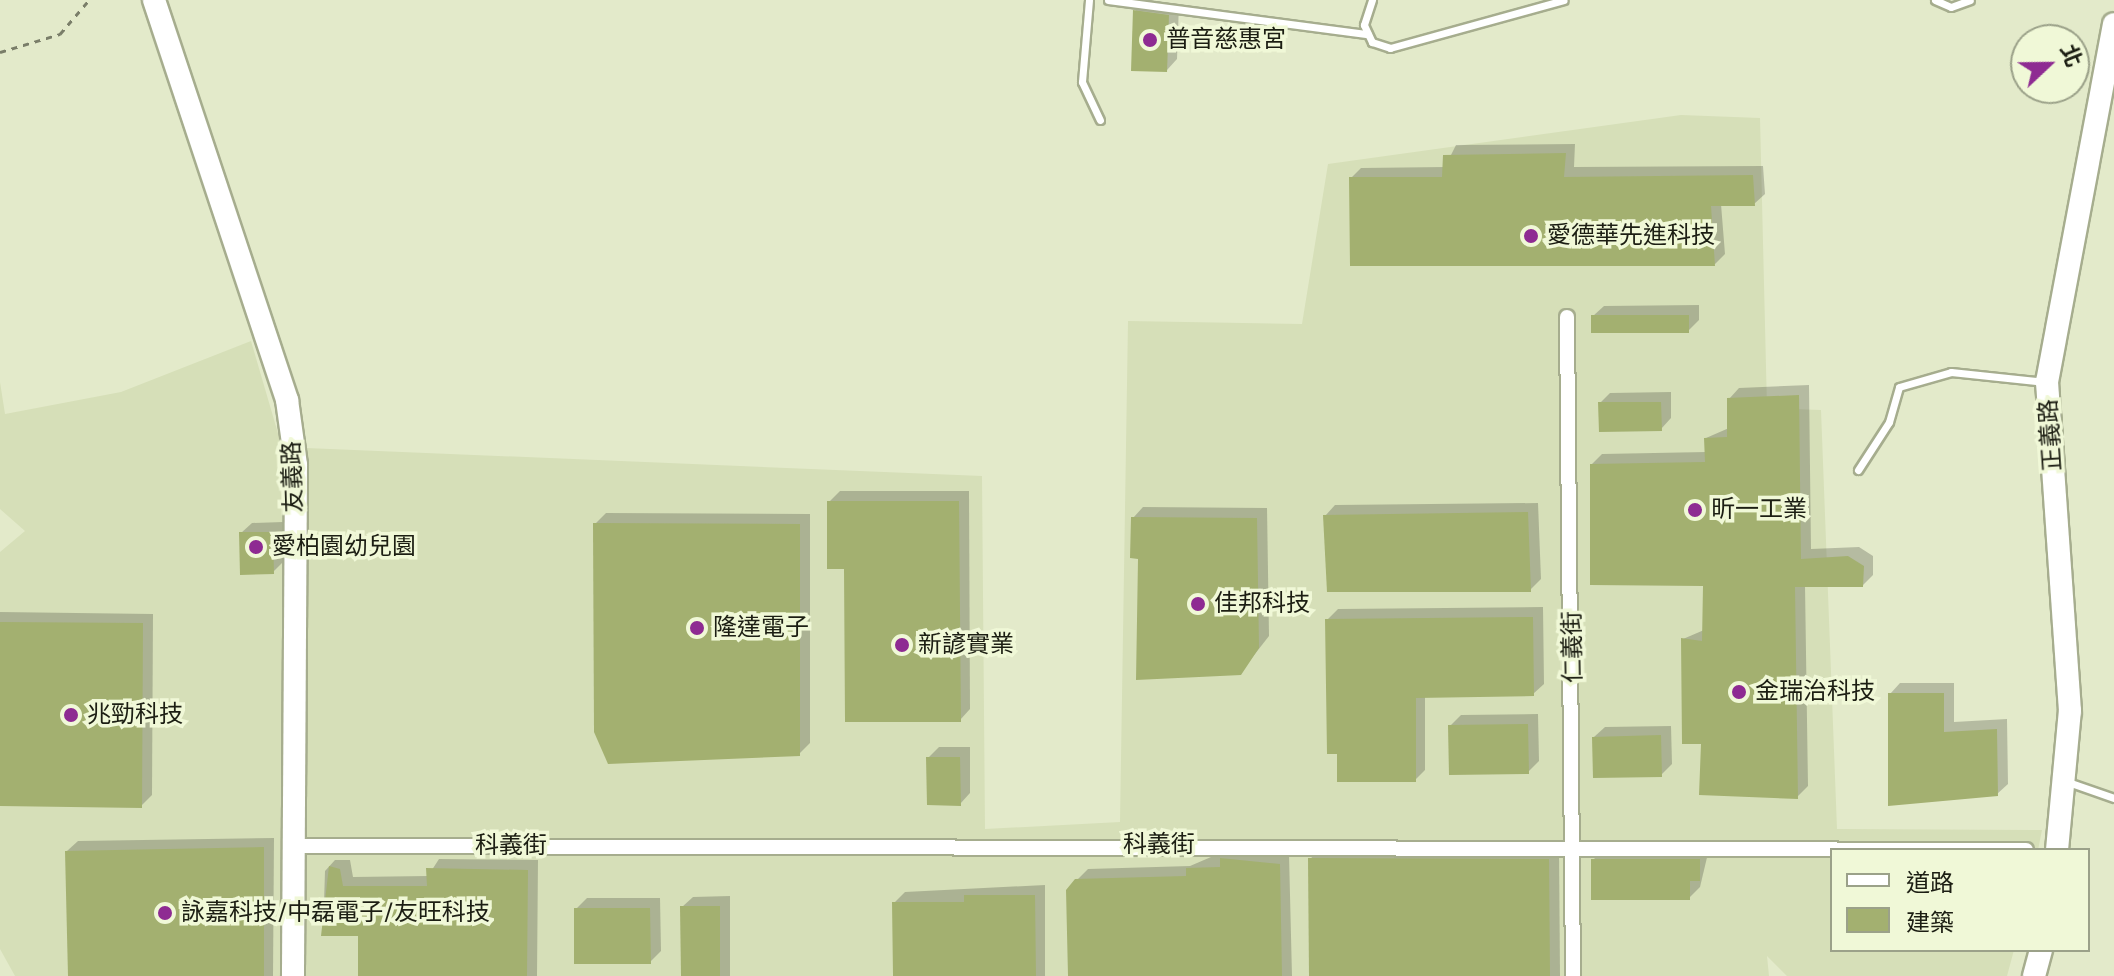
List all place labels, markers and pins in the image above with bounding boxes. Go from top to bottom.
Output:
place label: 普音慈惠宮 [1166,26,1286,54]
marker: 普音慈惠宮 [1141,31,1159,49]
place label: 愛德華先進科技 [1547,222,1715,250]
marker: 愛德華先進科技 [1522,227,1540,245]
place label: 昕一工業 [1711,496,1807,524]
marker: 昕一工業 [1686,501,1704,519]
place label: 愛柏園幼兒園 [272,533,416,561]
marker: 愛柏園幼兒園 [247,538,265,556]
place label: 佳邦科技 [1214,590,1310,618]
marker: 佳邦科技 [1189,595,1207,613]
place label: 隆達電子 [713,614,809,642]
marker: 隆達電子 [688,619,706,637]
place label: 新諺實業 [918,631,1014,659]
marker: 新諺實業 [893,636,911,654]
place label: 金瑞治科技 [1755,678,1875,706]
marker: 金瑞治科技 [1730,683,1748,701]
place label: 兆勁科技 [87,701,183,729]
marker: 兆勁科技 [62,706,80,724]
place label: 詠嘉科技/中磊電子/友旺科技 [181,899,490,927]
marker: 詠嘉科技/中磊電子/友旺科技 [156,904,174,922]

